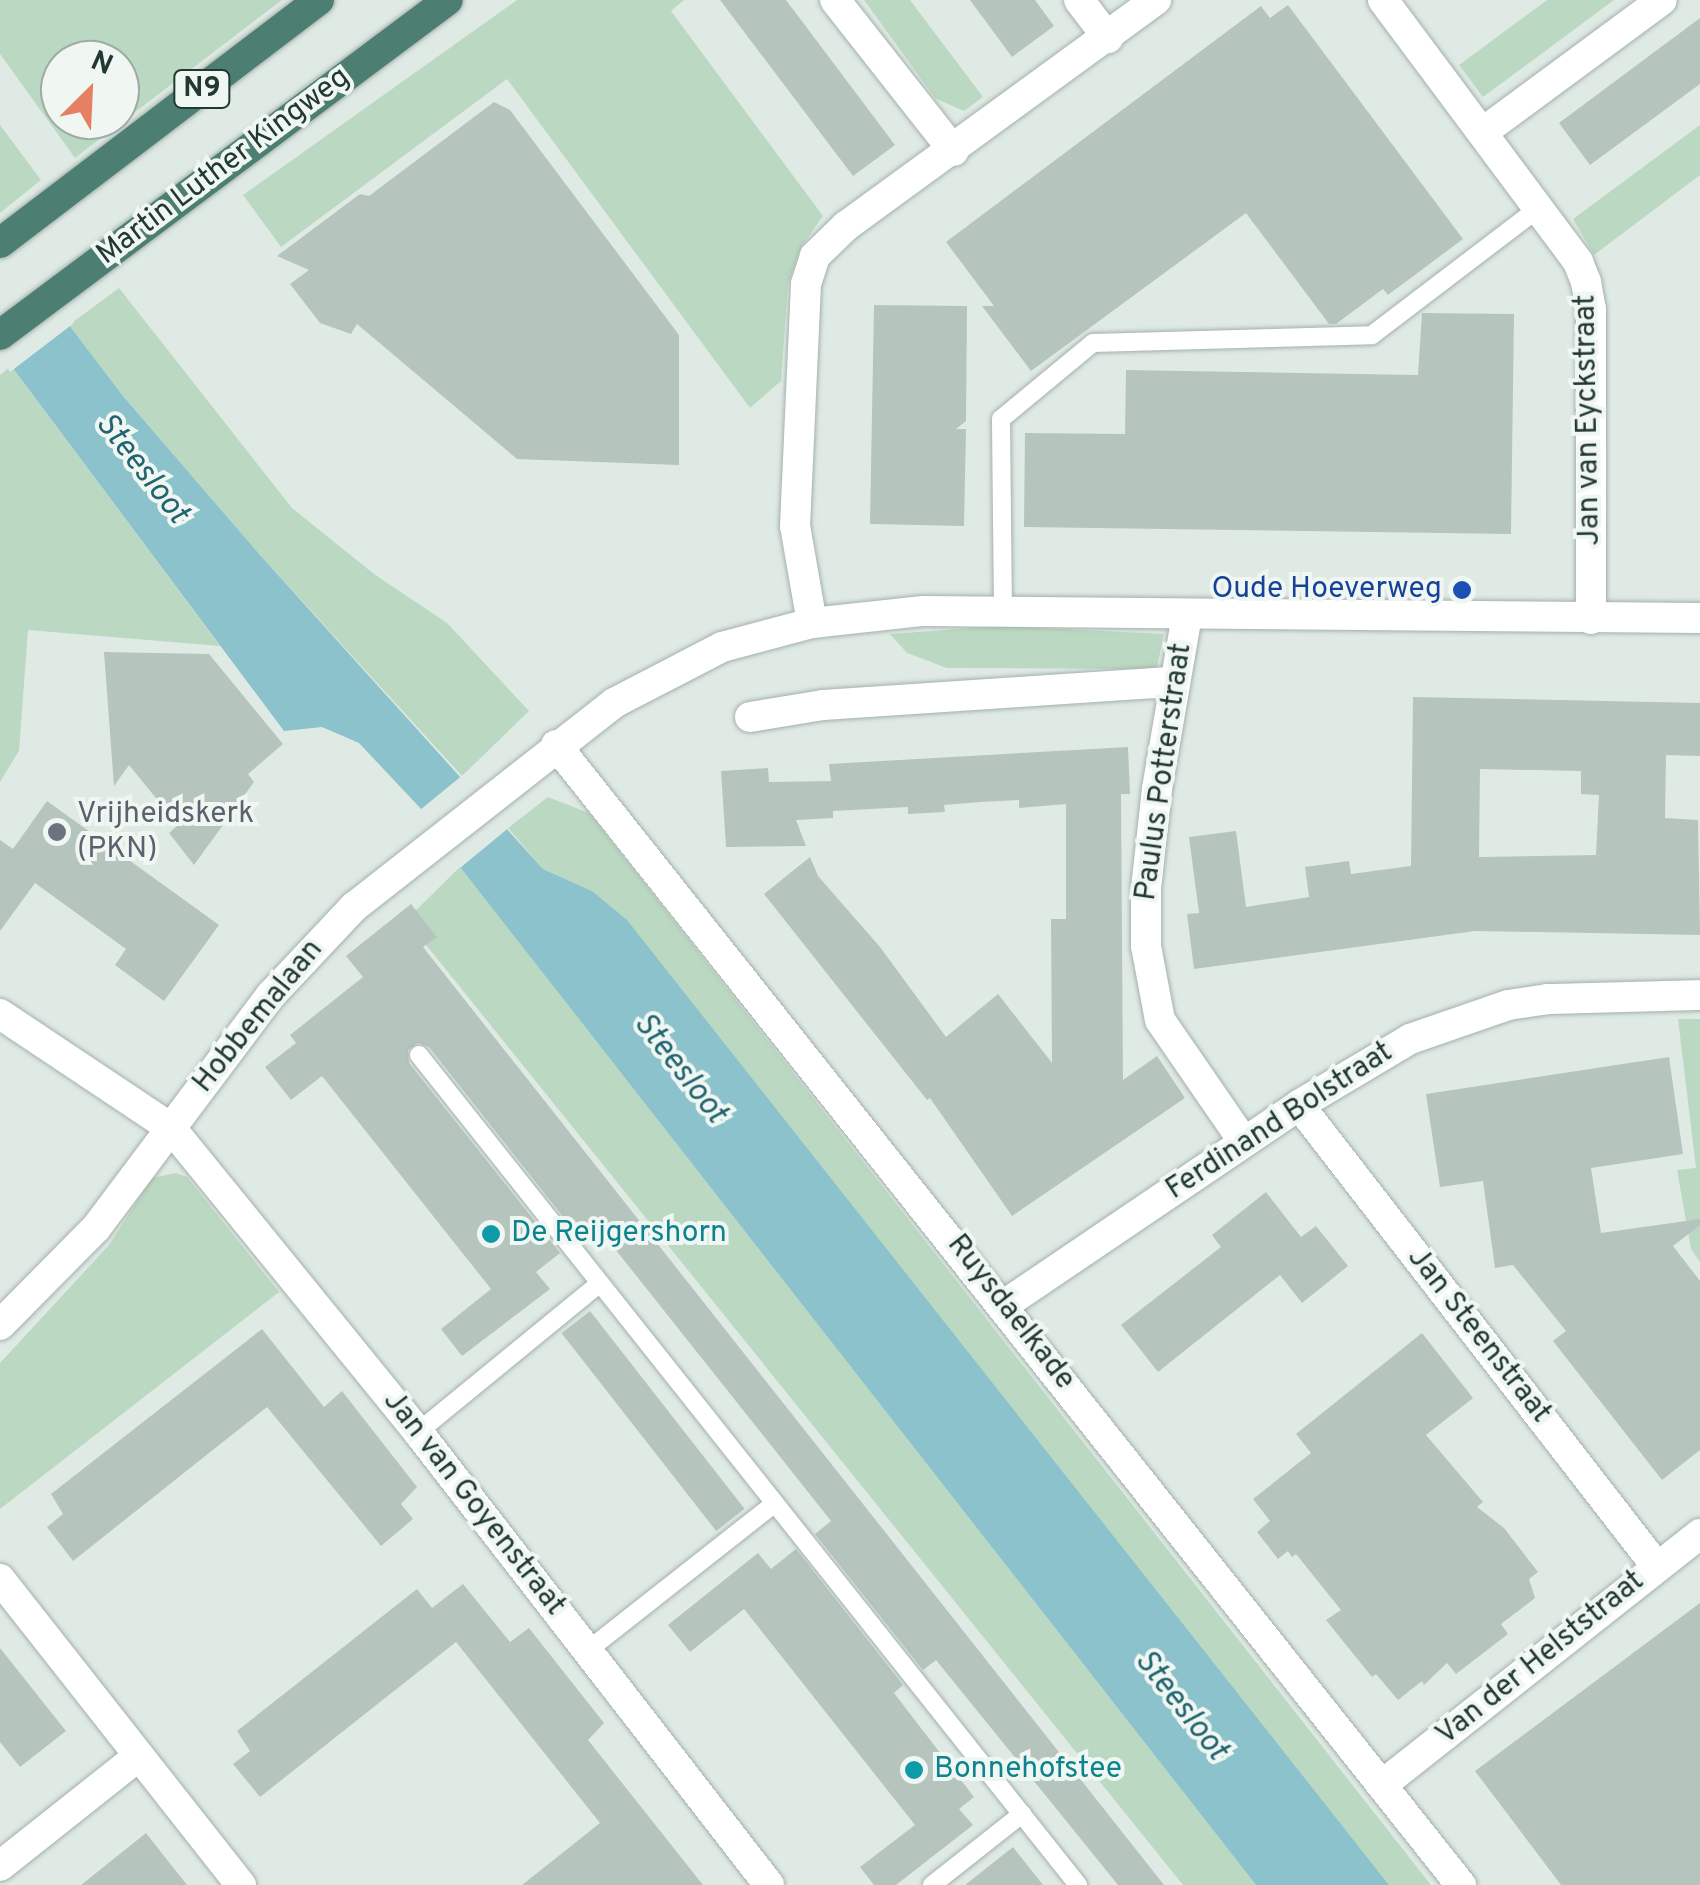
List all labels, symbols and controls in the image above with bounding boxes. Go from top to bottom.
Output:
north arrow [40,40,140,140]
text: N [85,44,118,85]
street label: Martin Luther Kingweg [91,60,357,274]
road number: N9 [172,66,232,112]
street label: Jan van Eyckstraat [1569,294,1609,546]
water label: Steesloot [86,406,196,532]
place label: Oude Hoeverweg [1211,572,1442,608]
marker: Oude Hoeverweg [1451,579,1473,601]
street label: Paulus Potterstraat [1129,641,1201,903]
place label: Vrijheidskerk (PKN) [77,797,254,868]
marker: Vrijheidskerk (PKN) [46,821,68,843]
street label: Hobbemalaan [186,933,332,1101]
water label: Steesloot [624,1006,734,1132]
street label: Ferdinand Bolstraat [1160,1035,1400,1209]
place label: De Reijgershorn [511,1216,727,1252]
marker: De Reijgershorn [480,1223,502,1245]
street label: Ruysdaelkade [938,1228,1082,1398]
street label: Jan Steenstraat [1398,1241,1558,1431]
street label: Jan van Goyenstraat [374,1384,572,1624]
street label: Van der Helststraat [1430,1564,1652,1754]
water label: Steesloot [1125,1643,1235,1769]
place label: Bonnehofstee [934,1752,1122,1788]
marker: Bonnehofstee [903,1759,925,1781]

